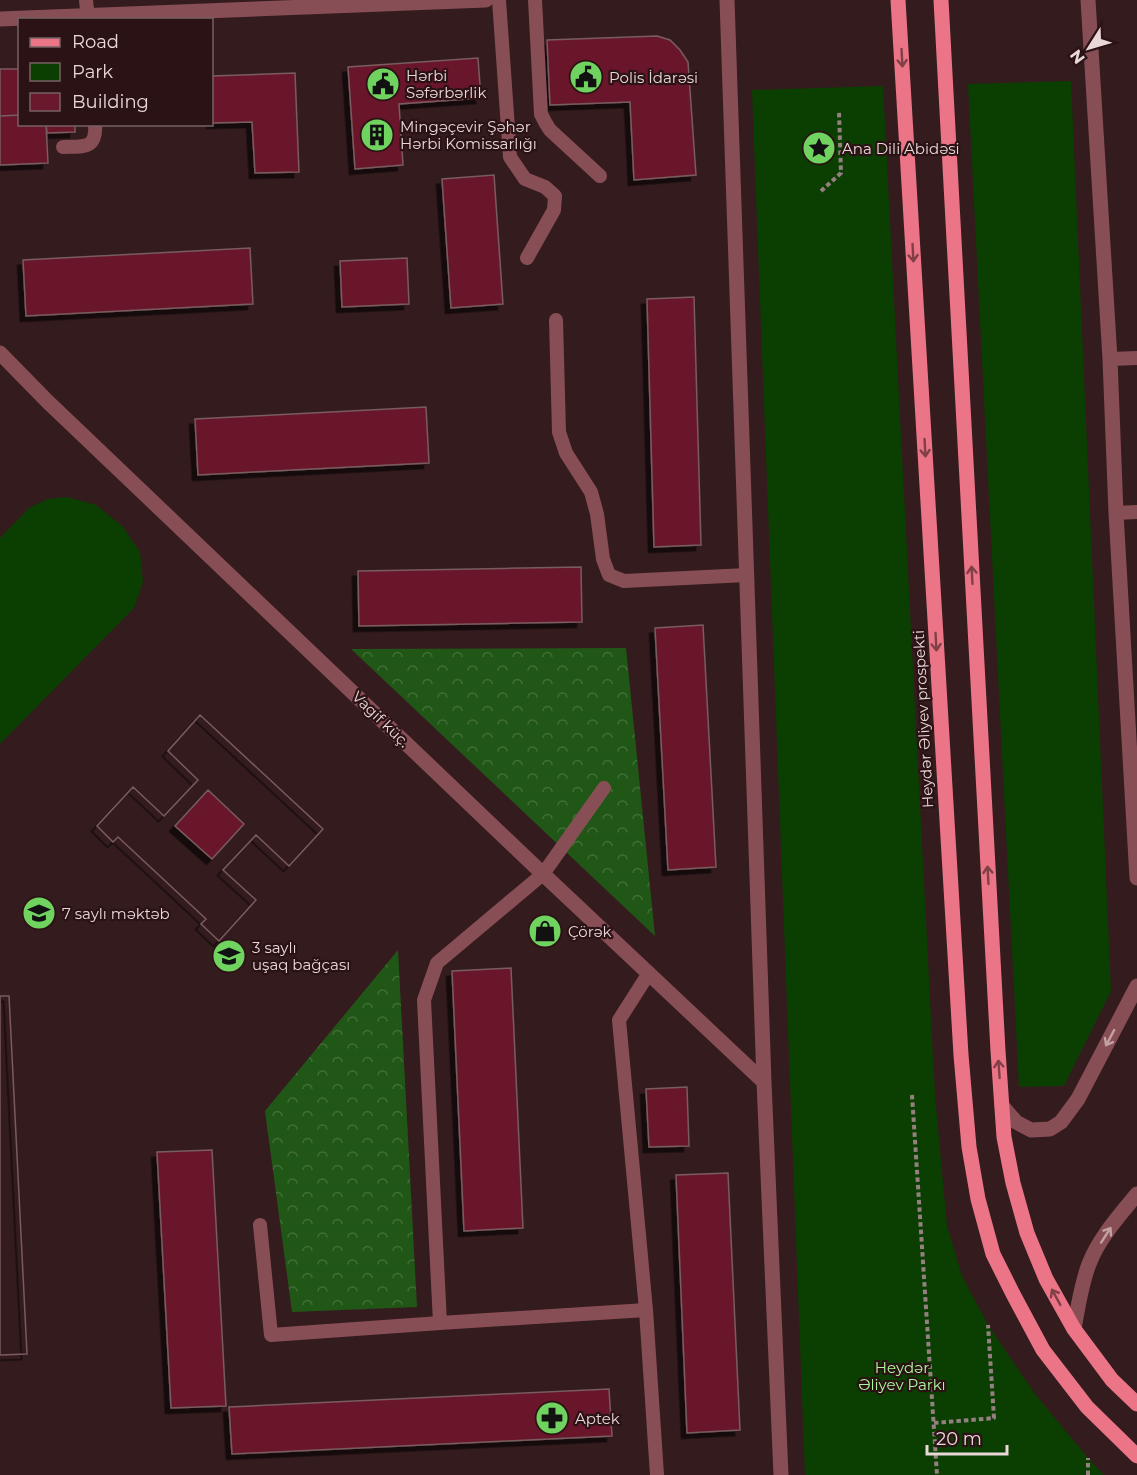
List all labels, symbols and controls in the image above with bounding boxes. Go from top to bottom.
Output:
legend [18,18,213,126]
north arrow [1059,18,1119,78]
text: Road [72,31,119,53]
text: N [1066,46,1089,68]
one-way arrow [896,48,907,68]
public building icon: Polis İdarəsi [568,59,604,95]
text: Park [72,61,113,83]
public building icon: Hərbi Səfərbərlik [365,66,401,102]
place label: Hərbi Səfərbərlik [406,66,486,102]
place label: Polis İdarəsi [609,68,698,87]
text: Building [72,91,149,113]
building icon: Mingəçevir Şəhər Hərbi Komissarlığı [359,117,395,153]
place label: Mingəçevir Şəhər Hərbi Komissarlığı [400,117,537,153]
place icon: Ana Dili Abidəsi [801,130,837,166]
place label: Ana Dili Abidəsi [842,139,960,158]
one-way arrow [908,243,919,263]
one-way arrow [919,437,930,457]
one-way arrow [967,566,978,586]
street label: Heydər Əliyev prospekti [909,629,937,809]
one-way arrow [931,632,942,652]
street label: Vagif küç. [348,687,414,751]
one-way arrow [983,865,994,885]
school or university icon: 7 saylı məktəb [21,895,57,931]
place label: 7 saylı məktəb [62,904,170,923]
shop icon: Çörək [527,913,563,949]
place label: Çörək [568,922,612,941]
school or university icon: 3 saylı uşaq bağçası [211,938,247,974]
place label: 3 saylı uşaq bağçası [252,938,350,974]
one-way arrow [1104,1029,1116,1046]
one-way arrow [994,1060,1005,1080]
one-way arrow [1099,1226,1112,1243]
one-way arrow [1050,1289,1062,1306]
park label: Heydər Əliyev Parkı [858,1358,946,1394]
pharmacy icon: Aptek [534,1400,570,1436]
place label: Aptek [575,1409,620,1428]
scale bar [927,1418,1006,1456]
text: 20 m [936,1428,982,1450]

